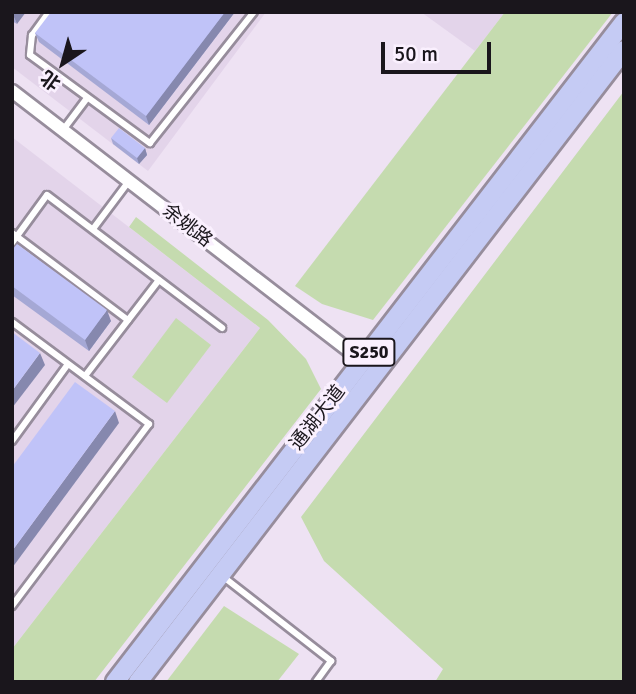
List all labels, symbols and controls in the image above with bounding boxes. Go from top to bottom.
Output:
north arrow [28,28,98,98]
scale bar [384,28,494,72]
text: 50 m [394,41,438,67]
text: 北 [36,65,65,95]
street label: 余姚路 [158,199,216,253]
road number: S250 [341,338,397,366]
street label: 通湖大道 [286,381,350,455]

